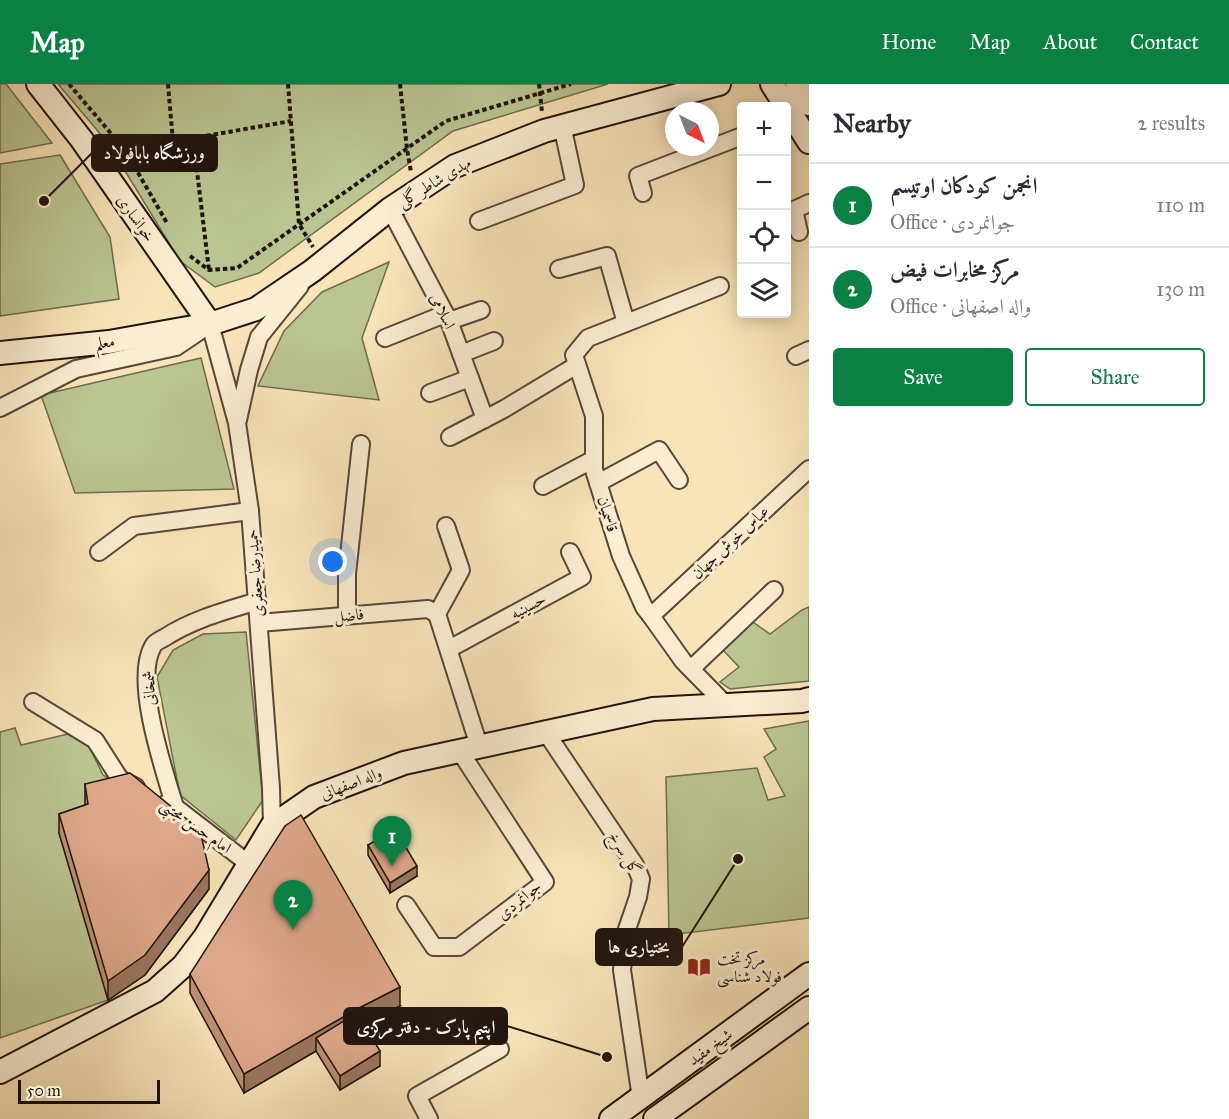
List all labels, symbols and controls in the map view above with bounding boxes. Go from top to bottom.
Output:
text: Map [30,25,85,60]
text: Home [881,29,936,55]
text: Map [969,29,1010,55]
text: About [1043,29,1097,55]
text: Contact [1130,29,1199,55]
north arrow [665,102,719,156]
map controls [737,102,791,318]
button: + [737,102,791,156]
text: Nearby [833,107,911,139]
text: 2 results [1137,111,1205,135]
callout: ورزشگاه بابافولاد [92,135,217,171]
text: ورزشگاه بابافولاد [103,141,205,164]
street label: مهدی شاطر گلی [394,153,475,213]
button: − [737,156,791,210]
text: انجمن کودکان اوتیسم [890,172,1037,199]
street label: خوانساری [112,191,159,246]
text: 1 [849,193,856,217]
text: 110 m [1157,193,1205,217]
button: locate [737,210,791,264]
text: Office · جوانمردی [890,210,1015,234]
text: مرکز مخابرات فیض [890,256,1019,283]
button: layers [737,264,791,318]
text: 2 [848,277,857,301]
text: 130 m [1156,277,1205,301]
street label: اسلامی [426,290,460,332]
text: Office · واله اصفهانی [890,294,1031,318]
street label: معلم [94,331,117,360]
button: Save [833,348,1013,406]
button: Share [1025,348,1205,406]
street label: قاسمیان [594,494,622,534]
street label: عباس خوش جهان [687,501,774,584]
street label: حمیدرضا جعفری [242,528,269,618]
your location [318,547,347,576]
street label: حسینیه [507,589,549,623]
street label: فاضل [333,604,365,628]
street label: شمخانی [139,670,159,706]
street label: واله اصفهانی [318,763,384,803]
street label: امام حسن مجتبی [154,795,235,861]
pin: 1 [372,816,412,866]
street label: گل سرخ [600,828,645,881]
street label: جوانمردی [493,876,546,924]
pin: 2 [274,880,312,930]
callout: بختیاری ها [596,929,682,965]
text: بختیاری ها [608,936,670,958]
place label: مرکز تخت فولاد شناسی [717,949,782,988]
library icon: مرکز تخت فولاد شناسی [686,954,712,980]
callout: اپتیم پارک - دفتر مرکزی [344,1008,507,1044]
text: اپتیم پارک - دفتر مرکزی [357,1016,496,1045]
street label: شیخ مفید [684,1025,739,1074]
scale bar [18,1077,160,1104]
text: 50 m [27,1081,61,1100]

